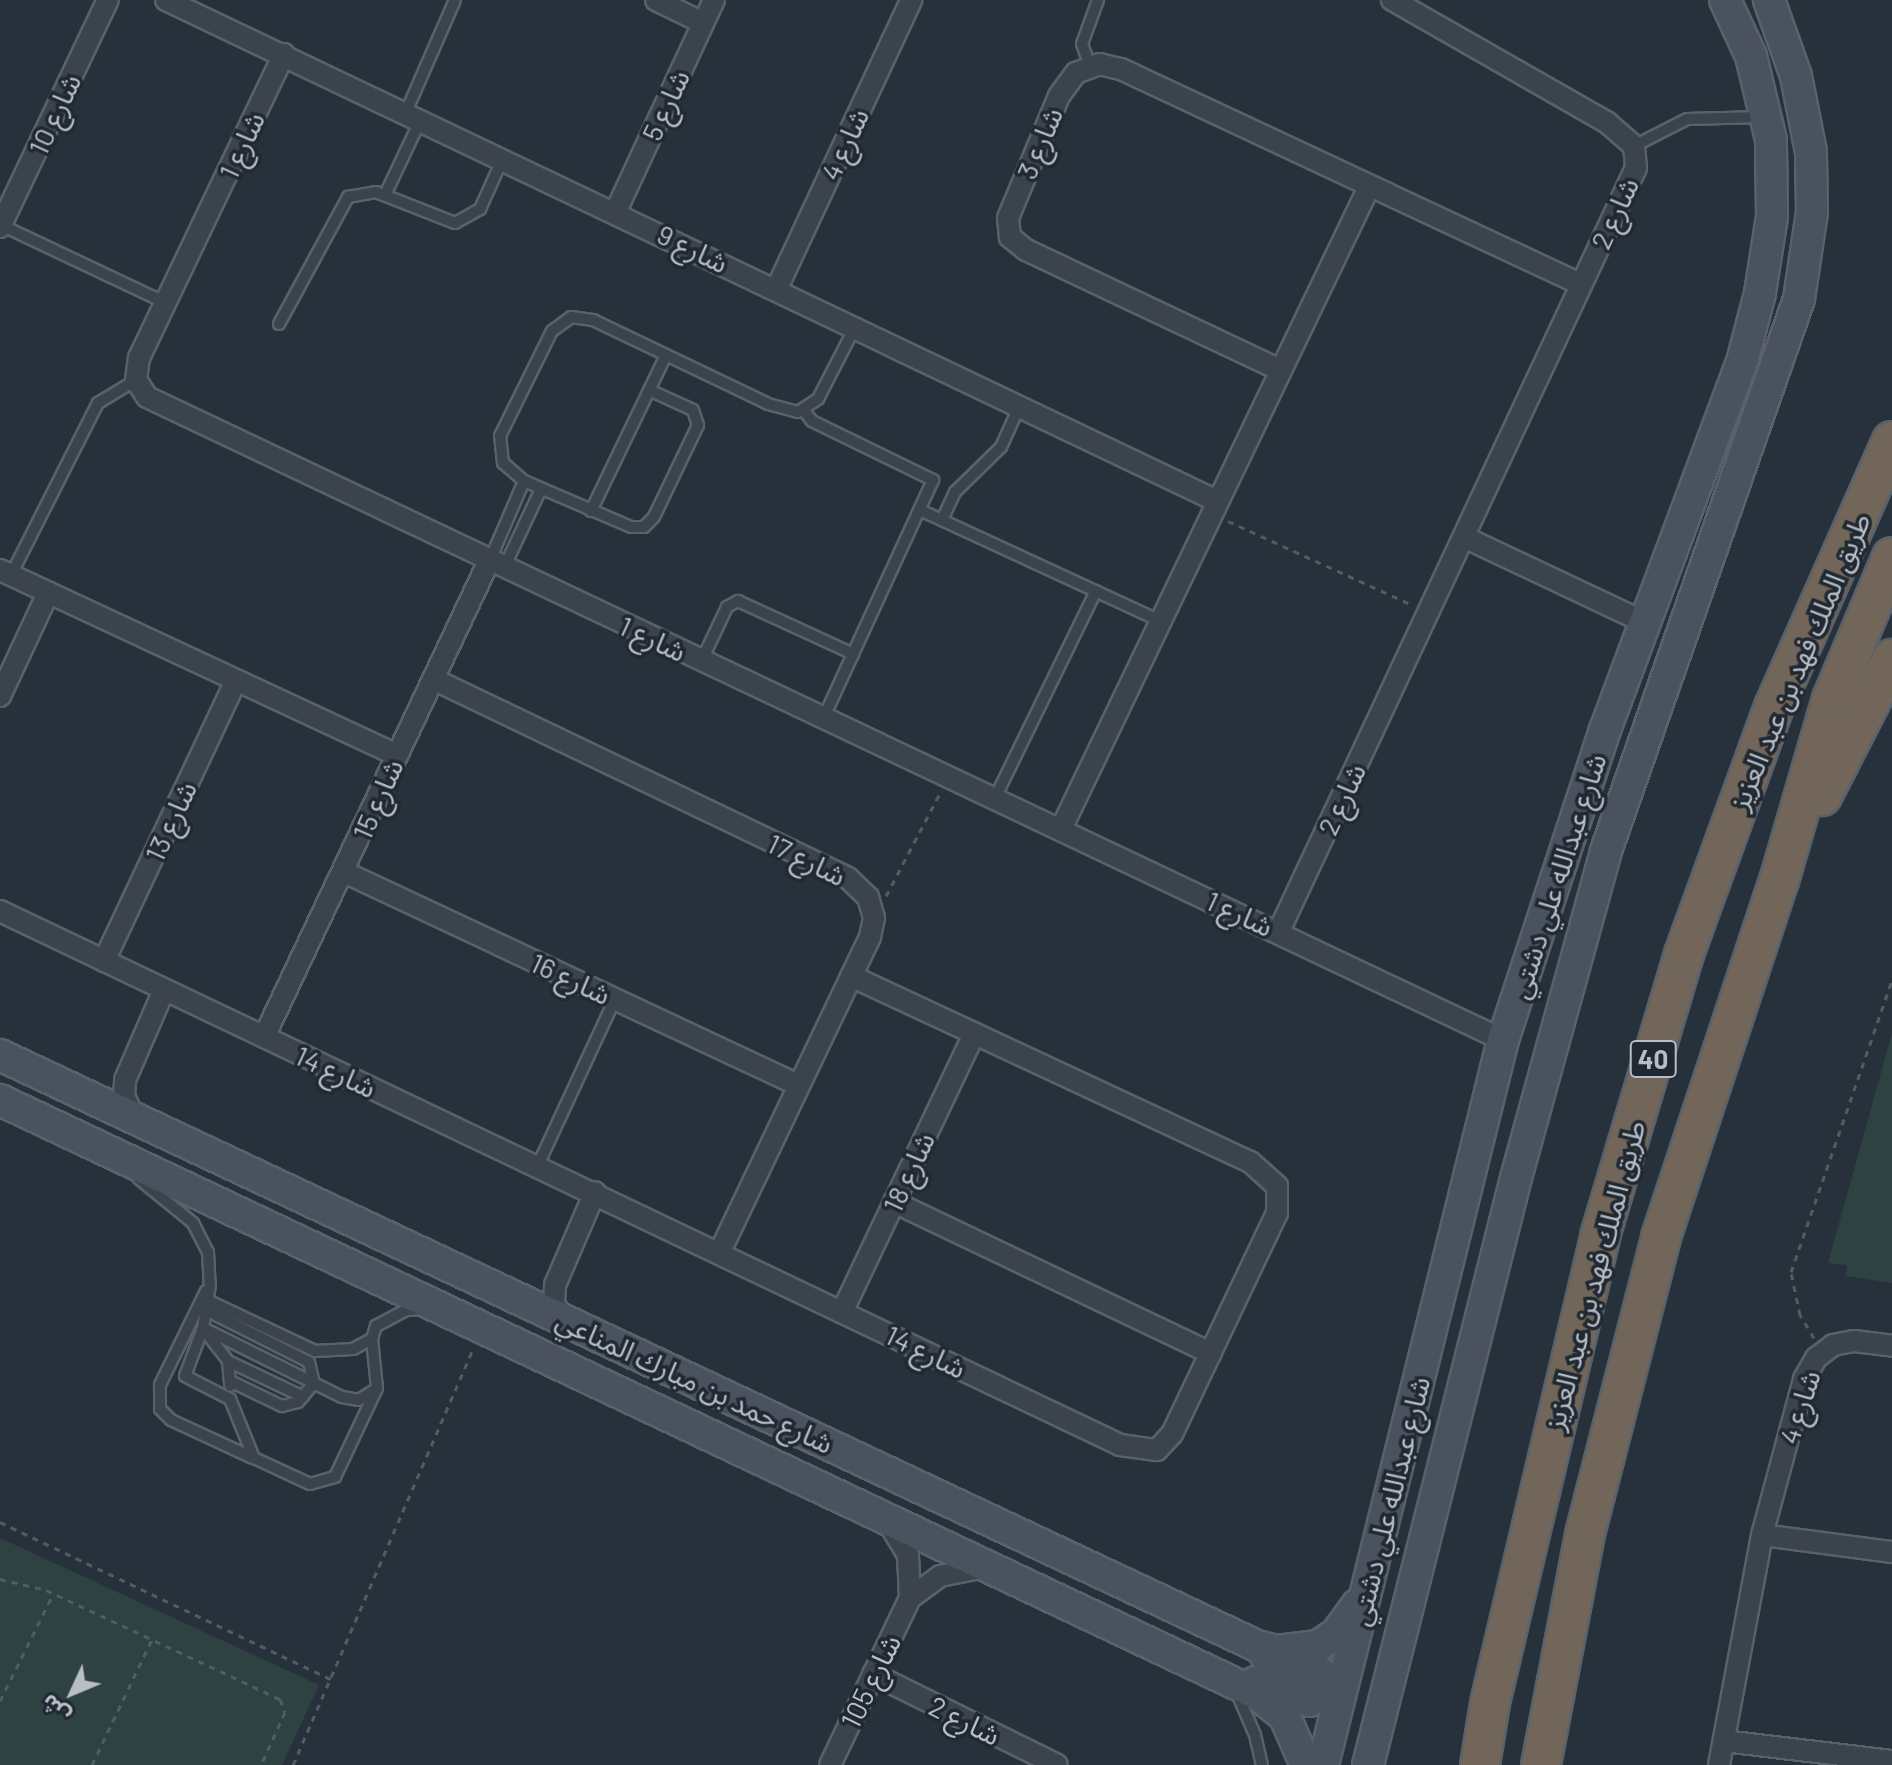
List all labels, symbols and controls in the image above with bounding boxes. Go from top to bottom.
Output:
street label: شارع 5 [634,64,696,146]
street label: شارع 10 [21,68,87,160]
street label: شارع 3 [1009,102,1069,184]
street label: شارع 4 [813,103,875,185]
street label: شارع 1 [211,106,271,184]
street label: شارع 2 [1583,172,1645,254]
street label: شارع 9 [652,217,734,279]
street label: طريق الملك فهد بن عبد العزيز [1721,508,1877,814]
street label: شارع 1 [614,608,692,668]
street label: شارع عبدالله علي دشتي [1502,749,1612,1003]
street label: شارع 15 [344,754,410,844]
street label: شارع 2 [1310,758,1372,840]
street label: شارع 13 [137,776,203,866]
street label: شارع 17 [762,826,852,892]
street label: شارع 1 [1201,883,1279,943]
street label: شارع 16 [526,945,616,1011]
road number: 40 [1629,1037,1677,1081]
street label: شارع 14 [290,1038,382,1104]
street label: طريق الملك فهد بن عبد العزيز [1536,1117,1652,1433]
street label: شارع 18 [875,1127,941,1217]
street label: شارع حمد بن مبارك المناعي [551,1302,839,1460]
street label: شارع 14 [880,1317,972,1385]
street label: شارع 4 [1771,1366,1827,1448]
street label: شارع عبدالله علي دشتي [1342,1373,1436,1629]
street label: شارع 105 [833,1629,907,1733]
north arrow [32,1653,112,1733]
street label: شارع 2 [924,1688,1006,1752]
text: ش [35,1690,75,1730]

